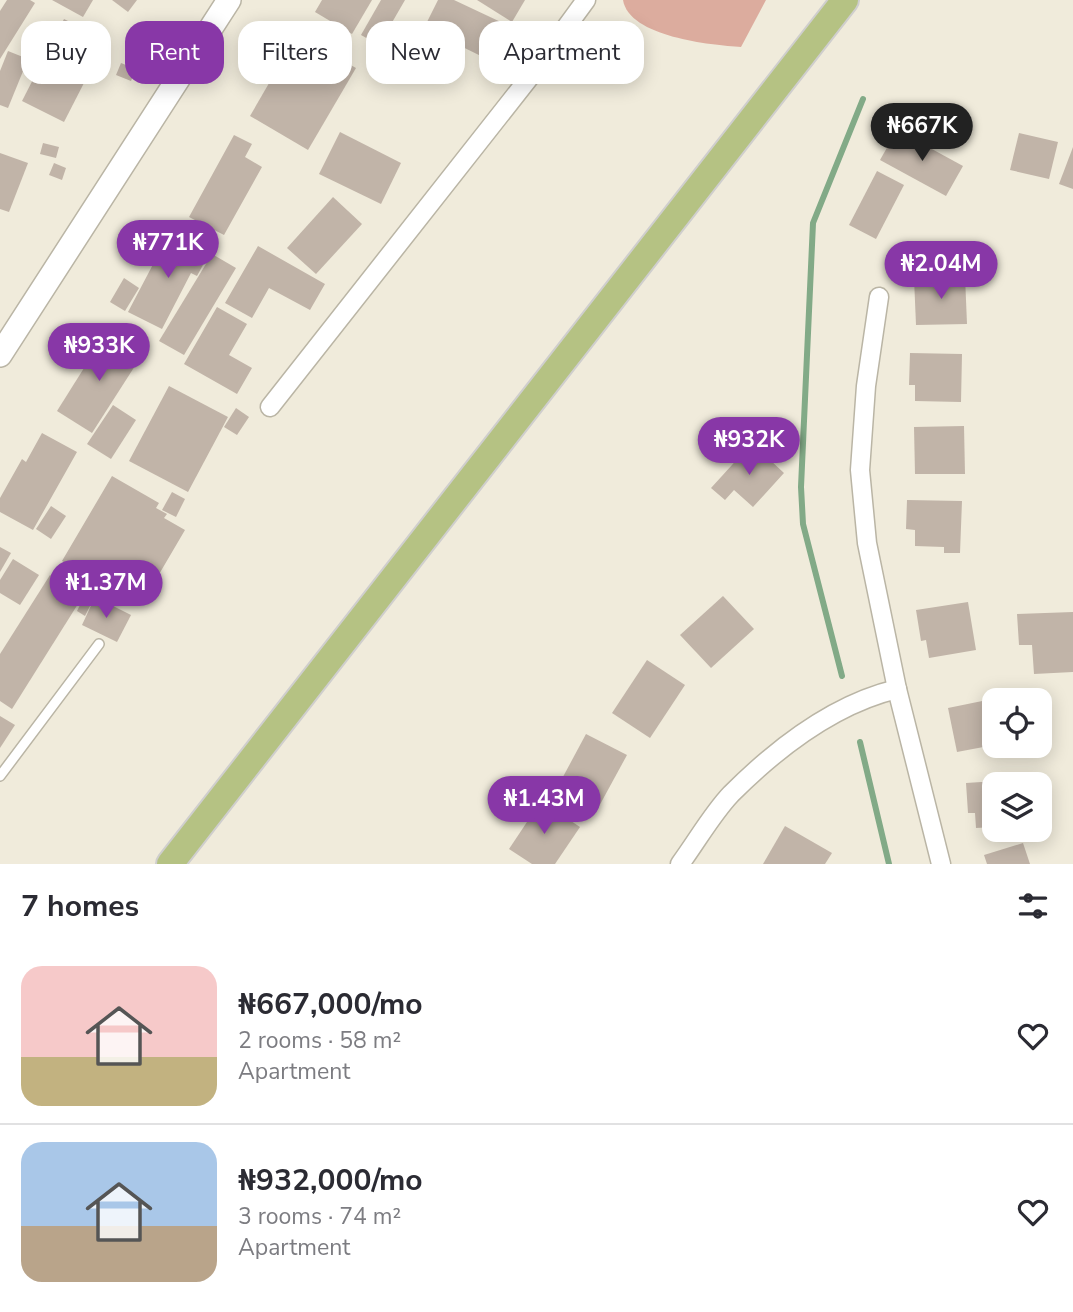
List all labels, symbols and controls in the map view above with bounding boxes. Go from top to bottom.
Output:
chip: Buy [21,21,111,84]
chip: Rent [125,21,224,84]
chip: Filters [238,21,352,84]
chip: New [366,21,465,84]
chip: Apartment [479,21,644,84]
pin: ₦667K [873,104,971,163]
text: ₦667K [887,110,957,141]
pin: ₦771K [119,220,217,280]
text: ₦771K [133,227,203,258]
pin: ₦2.04M [884,242,998,301]
text: ₦2.04M [901,248,981,279]
pin: ₦933K [50,324,148,383]
text: ₦933K [64,330,134,361]
pin: ₦932K [700,418,798,477]
text: ₦932K [714,424,784,455]
pin: ₦1.37M [49,560,163,620]
text: ₦1.37M [66,567,146,598]
map controls [982,688,1052,842]
button: locate [982,688,1052,758]
button: layers [982,772,1052,842]
pin: ₦1.43M [487,776,601,836]
text: ₦1.43M [504,783,584,814]
text: 7 homes [21,886,139,927]
icon: filters [1014,887,1052,925]
text: ₦667,000/mo [238,984,423,1025]
icon: home [77,994,161,1078]
icon: heart [1014,1017,1052,1055]
text: 2 rooms · 58 m² [238,1025,401,1056]
text: Apartment [238,1056,350,1087]
text: ₦932,000/mo [238,1160,423,1201]
icon: home [77,1170,161,1254]
icon: heart [1014,1193,1052,1231]
text: 3 rooms · 74 m² [238,1201,401,1232]
text: Apartment [238,1232,350,1263]

